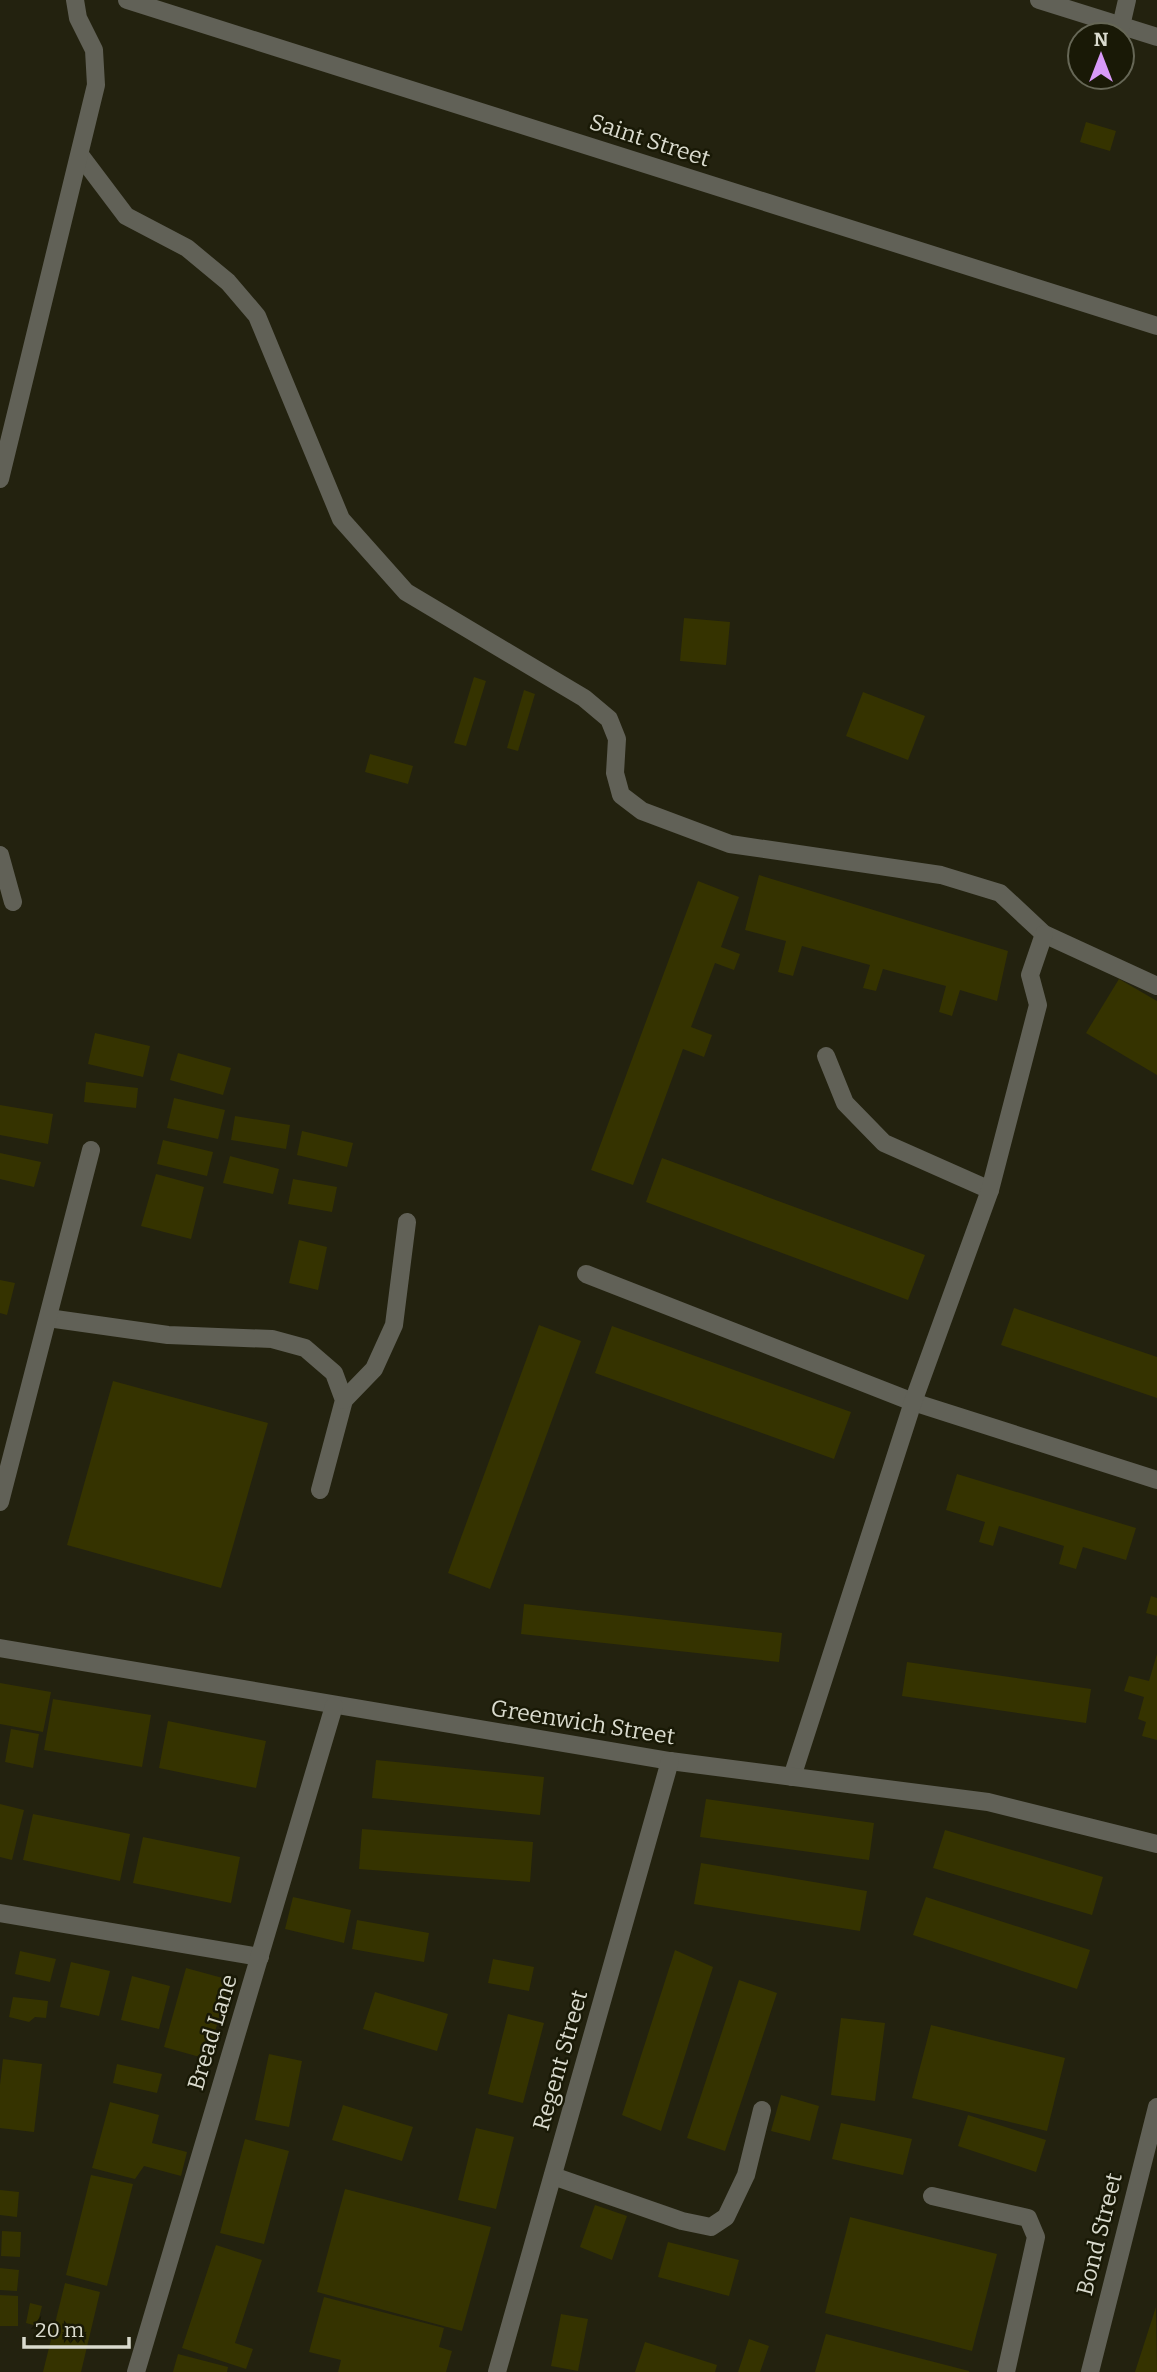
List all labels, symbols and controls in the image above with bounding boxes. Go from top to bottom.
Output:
north arrow [1066,21,1136,91]
text: N [1094,28,1109,51]
street label: Saint Street [586,107,714,173]
street label: Greenwich Street [489,1694,677,1750]
street label: Bread Lane [181,1971,243,2093]
street label: Regent Street [527,1987,593,2133]
street label: Bond Street [1070,2170,1128,2298]
scale bar [24,2306,130,2350]
text: 20 m [35,2317,84,2343]

